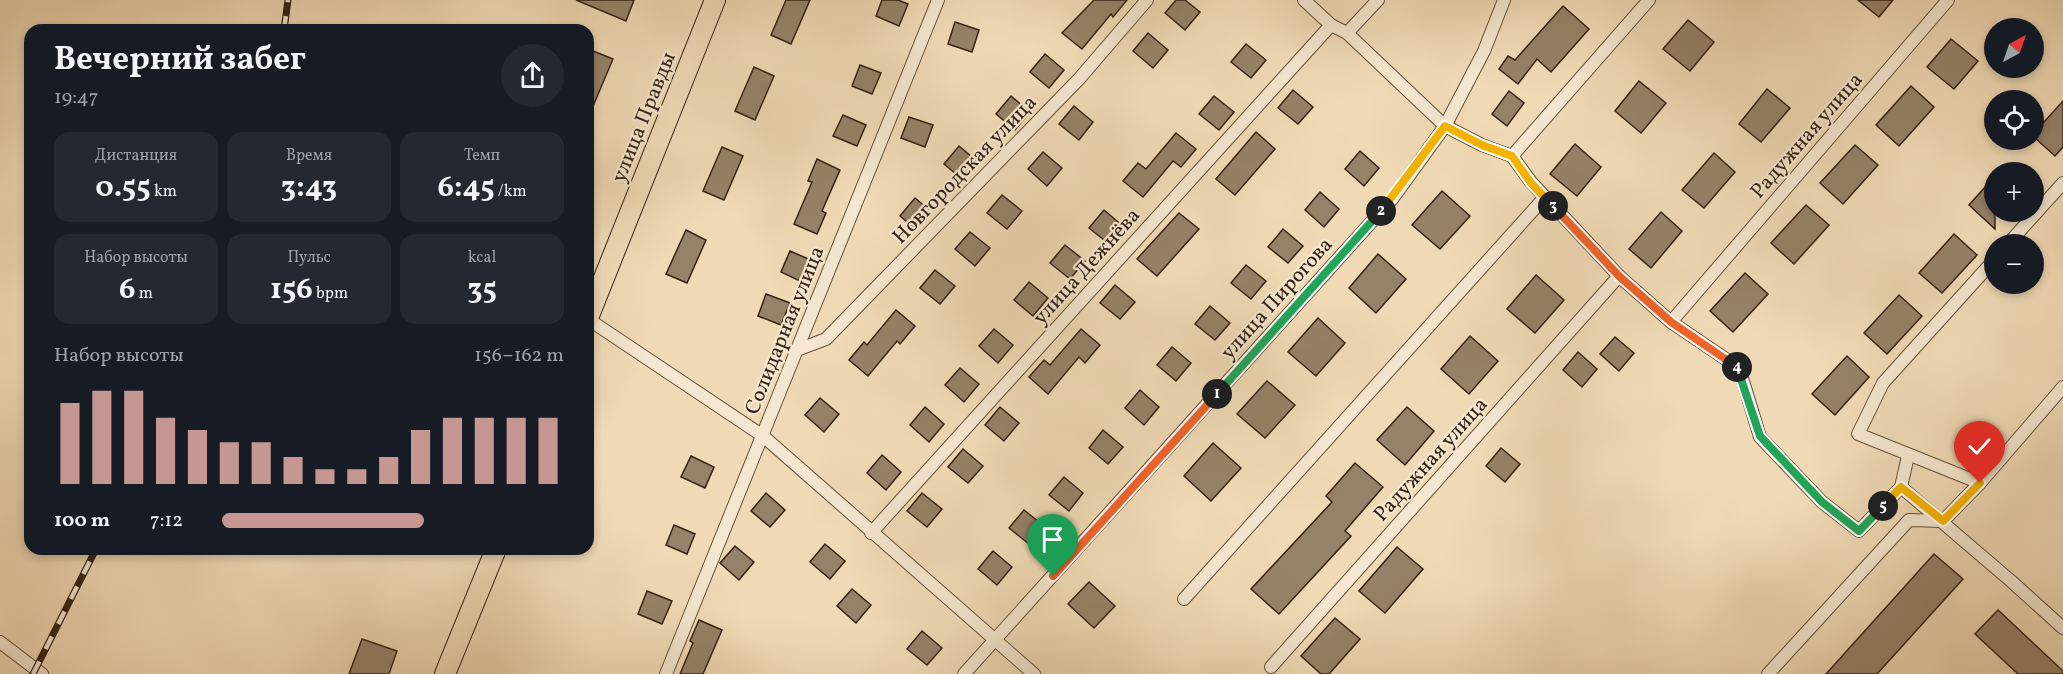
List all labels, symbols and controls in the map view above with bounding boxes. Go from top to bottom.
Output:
north arrow [1984,18,2044,78]
map controls [1984,18,2044,294]
text: Вечерний забег [54,38,306,84]
button: share [501,44,564,107]
street label: улица Правды [605,48,684,187]
street label: Радужная улица [1744,67,1870,205]
text: 19:47 [54,84,99,112]
street label: Новгородская улица [886,89,1044,251]
button: locate [1984,90,2044,150]
text: Дистанция [95,145,177,167]
text: Время [286,145,332,167]
text: Темп [464,145,500,167]
button: + [1984,162,2044,222]
text: 0.55 [95,167,151,209]
text: 3:43 [281,167,337,209]
text: 6:45 [437,167,495,209]
text: km [151,181,177,203]
text: /km [495,181,527,203]
pin: 3 [1538,191,1568,221]
text: 3 [1549,195,1557,217]
pin: 2 [1366,196,1396,226]
text: 2 [1377,200,1385,222]
street label: улица Дежнёва [1027,202,1148,332]
street label: улица Пирогова [1214,232,1340,366]
button: − [1984,234,2044,294]
street label: Солидарная улица [738,242,832,419]
text: Набор высоты [84,247,188,269]
text: Пульс [287,247,331,269]
text: kcal [468,247,496,269]
text: 6 [119,269,136,311]
text: 156 [270,269,313,311]
text: 35 [467,269,497,311]
text: m [136,283,153,305]
text: bpm [313,283,348,305]
text: Набор высоты [54,342,184,370]
text: 156–162 m [474,342,564,370]
pin: 4 [1722,352,1752,382]
text: 4 [1732,356,1742,378]
pin: 1 [1202,379,1232,409]
text: 1 [1214,383,1220,405]
street label: Радужная улица [1367,391,1495,529]
pin [1954,421,2005,483]
icon: check [1963,430,1996,463]
pin: 5 [1868,491,1898,521]
text: 5 [1879,495,1887,517]
text: 100 m [54,507,110,535]
text: 7:12 [150,507,183,535]
pin [1027,514,1078,576]
icon: arrive [1036,523,1069,556]

